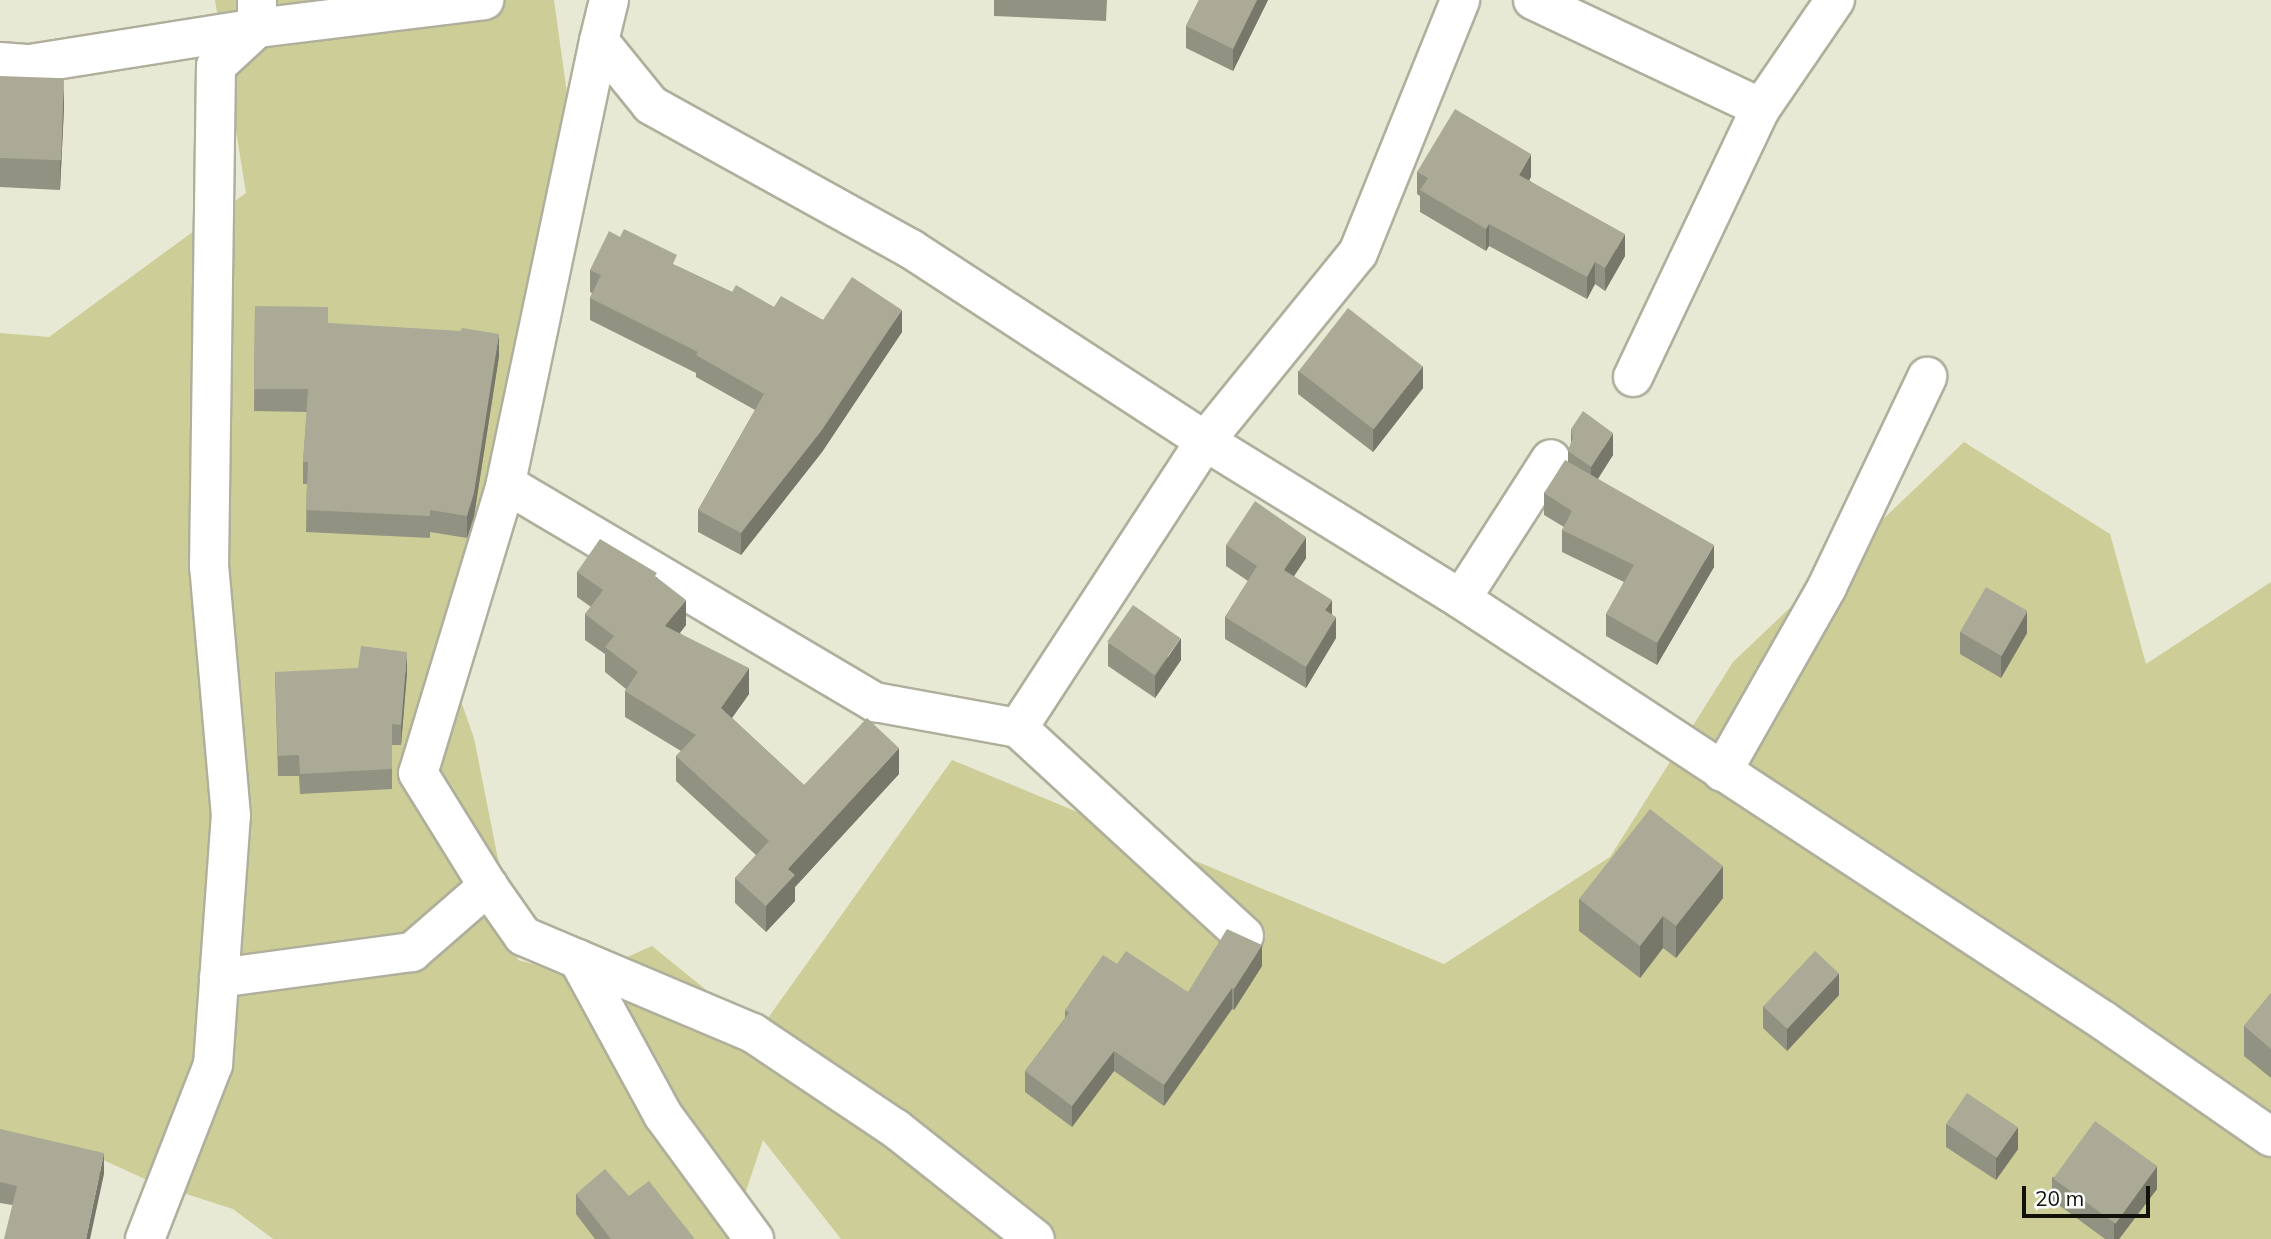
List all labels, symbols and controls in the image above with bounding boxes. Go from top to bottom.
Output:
scale bar [2026,1172,2154,1216]
text: 20 m [2035,1185,2084,1211]

